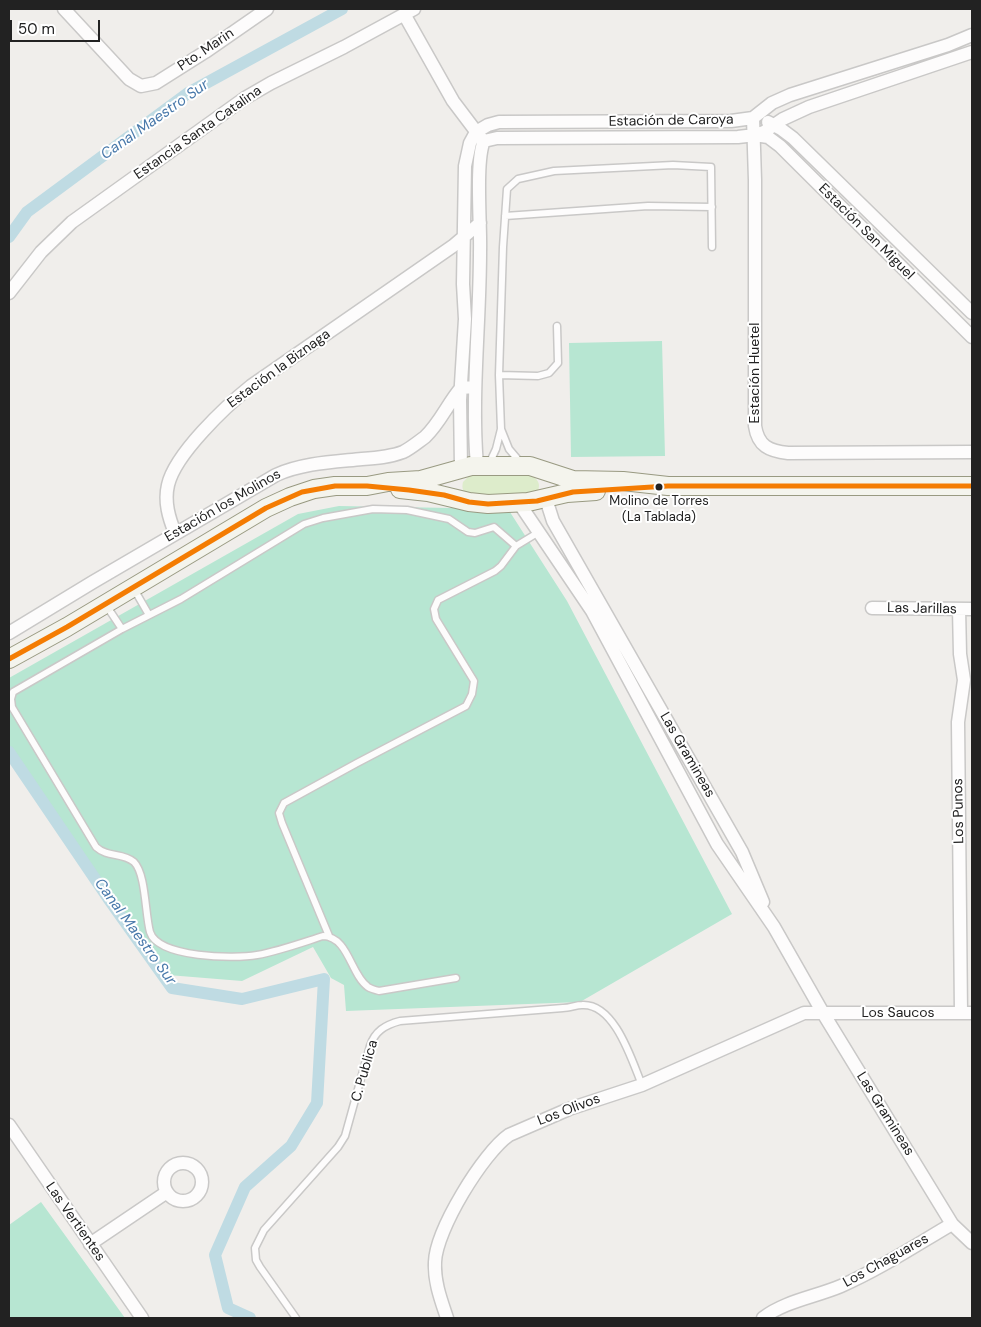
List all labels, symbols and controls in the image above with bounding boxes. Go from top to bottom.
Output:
scale bar [12,10,102,42]
text: 50 m [18,19,55,39]
street label: Pto. Marin [175,25,237,75]
water label: Canal Maestro Sur [98,76,212,164]
street label: Estancia Santa Catalina [131,83,265,183]
street label: Estación de Caroya [608,112,734,130]
street label: Estación San Miguel [815,181,917,283]
street label: Estación Huetel [747,323,763,423]
street label: Estación la Biznaga [224,326,334,412]
street label: Estación los Molinos [162,466,284,546]
marker: Molino de Torres (La Tablada) [654,482,664,492]
place label: Molino de Torres (La Tablada) [609,494,709,525]
street label: Las Jarillas [887,600,957,618]
street label: Las Gramineas [656,709,718,801]
street label: Los Punos [950,778,968,844]
water label: Canal Maestro Sur [90,875,180,989]
street label: Los Saucos [861,1005,935,1021]
street label: C. Publica [348,1038,382,1104]
street label: Las Gramineas [853,1069,917,1159]
street label: Los Olivos [535,1090,603,1130]
street label: Las Vertientes [42,1179,108,1265]
street label: Los Chaguares [840,1231,932,1291]

